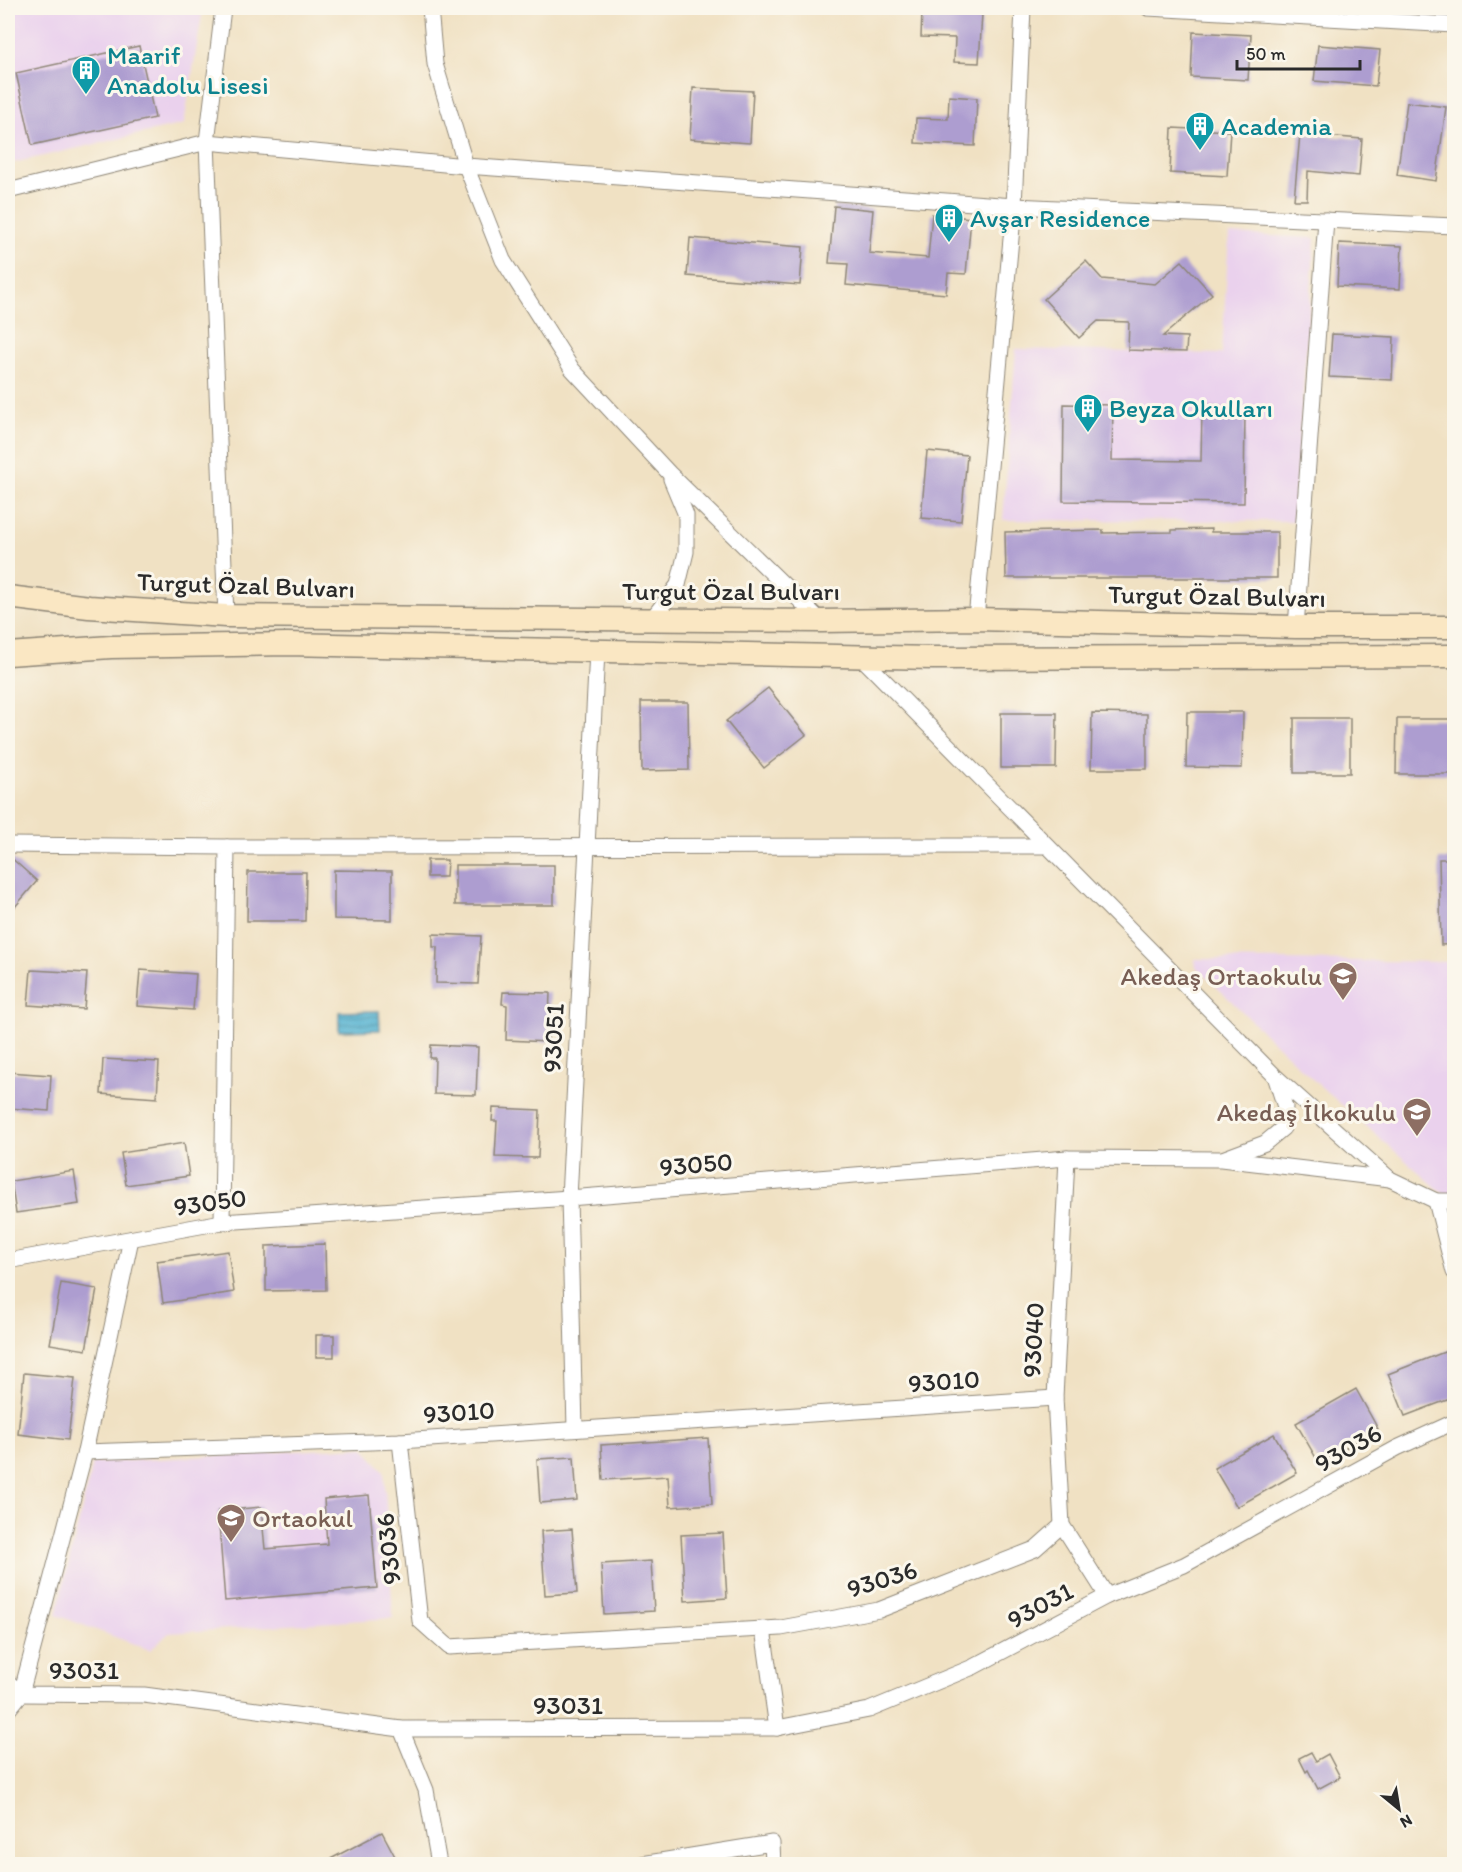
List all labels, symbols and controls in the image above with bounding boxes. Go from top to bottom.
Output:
scale bar [1237,33,1360,71]
place label: Maarif Anadolu Lisesi [107,39,269,101]
text: 50 m [1246,43,1286,65]
building icon: Maarif Anadolu Lisesi [70,54,102,96]
building icon: Academia [1184,110,1216,152]
place label: Academia [1221,110,1332,142]
building icon: Avşar Residence [933,202,965,244]
place label: Avşar Residence [970,202,1150,234]
building icon: Beyza Okulları [1072,392,1104,434]
place label: Beyza Okulları [1109,392,1273,424]
street label: Turgut Özal Bulvarı [137,565,355,605]
street label: Turgut Özal Bulvarı [622,575,840,607]
street label: Turgut Özal Bulvarı [1108,578,1326,614]
place label: Akedaş Ortaokulu [1121,960,1322,992]
school or university icon: Akedaş Ortaokulu [1327,960,1359,1002]
street label: 93051 [535,1002,571,1074]
place label: Akedaş İlkokulu [1217,1096,1396,1128]
school or university icon: Akedaş İlkokulu [1401,1096,1433,1138]
street label: 93050 [658,1145,734,1183]
street label: 93050 [171,1181,249,1223]
street label: 93040 [1015,1301,1051,1379]
street label: 93010 [907,1363,981,1399]
street label: 93010 [422,1394,496,1430]
street label: 93036 [1309,1417,1387,1479]
school or university icon: Ortaokul [215,1502,247,1544]
place label: Ortaokul [252,1502,353,1534]
street label: 93036 [368,1512,408,1586]
street label: 93036 [843,1553,921,1605]
street label: 93031 [1002,1574,1078,1636]
street label: 93031 [49,1654,119,1686]
street label: 93031 [533,1689,603,1721]
north arrow [1369,1779,1429,1839]
text: N [1397,1811,1416,1832]

